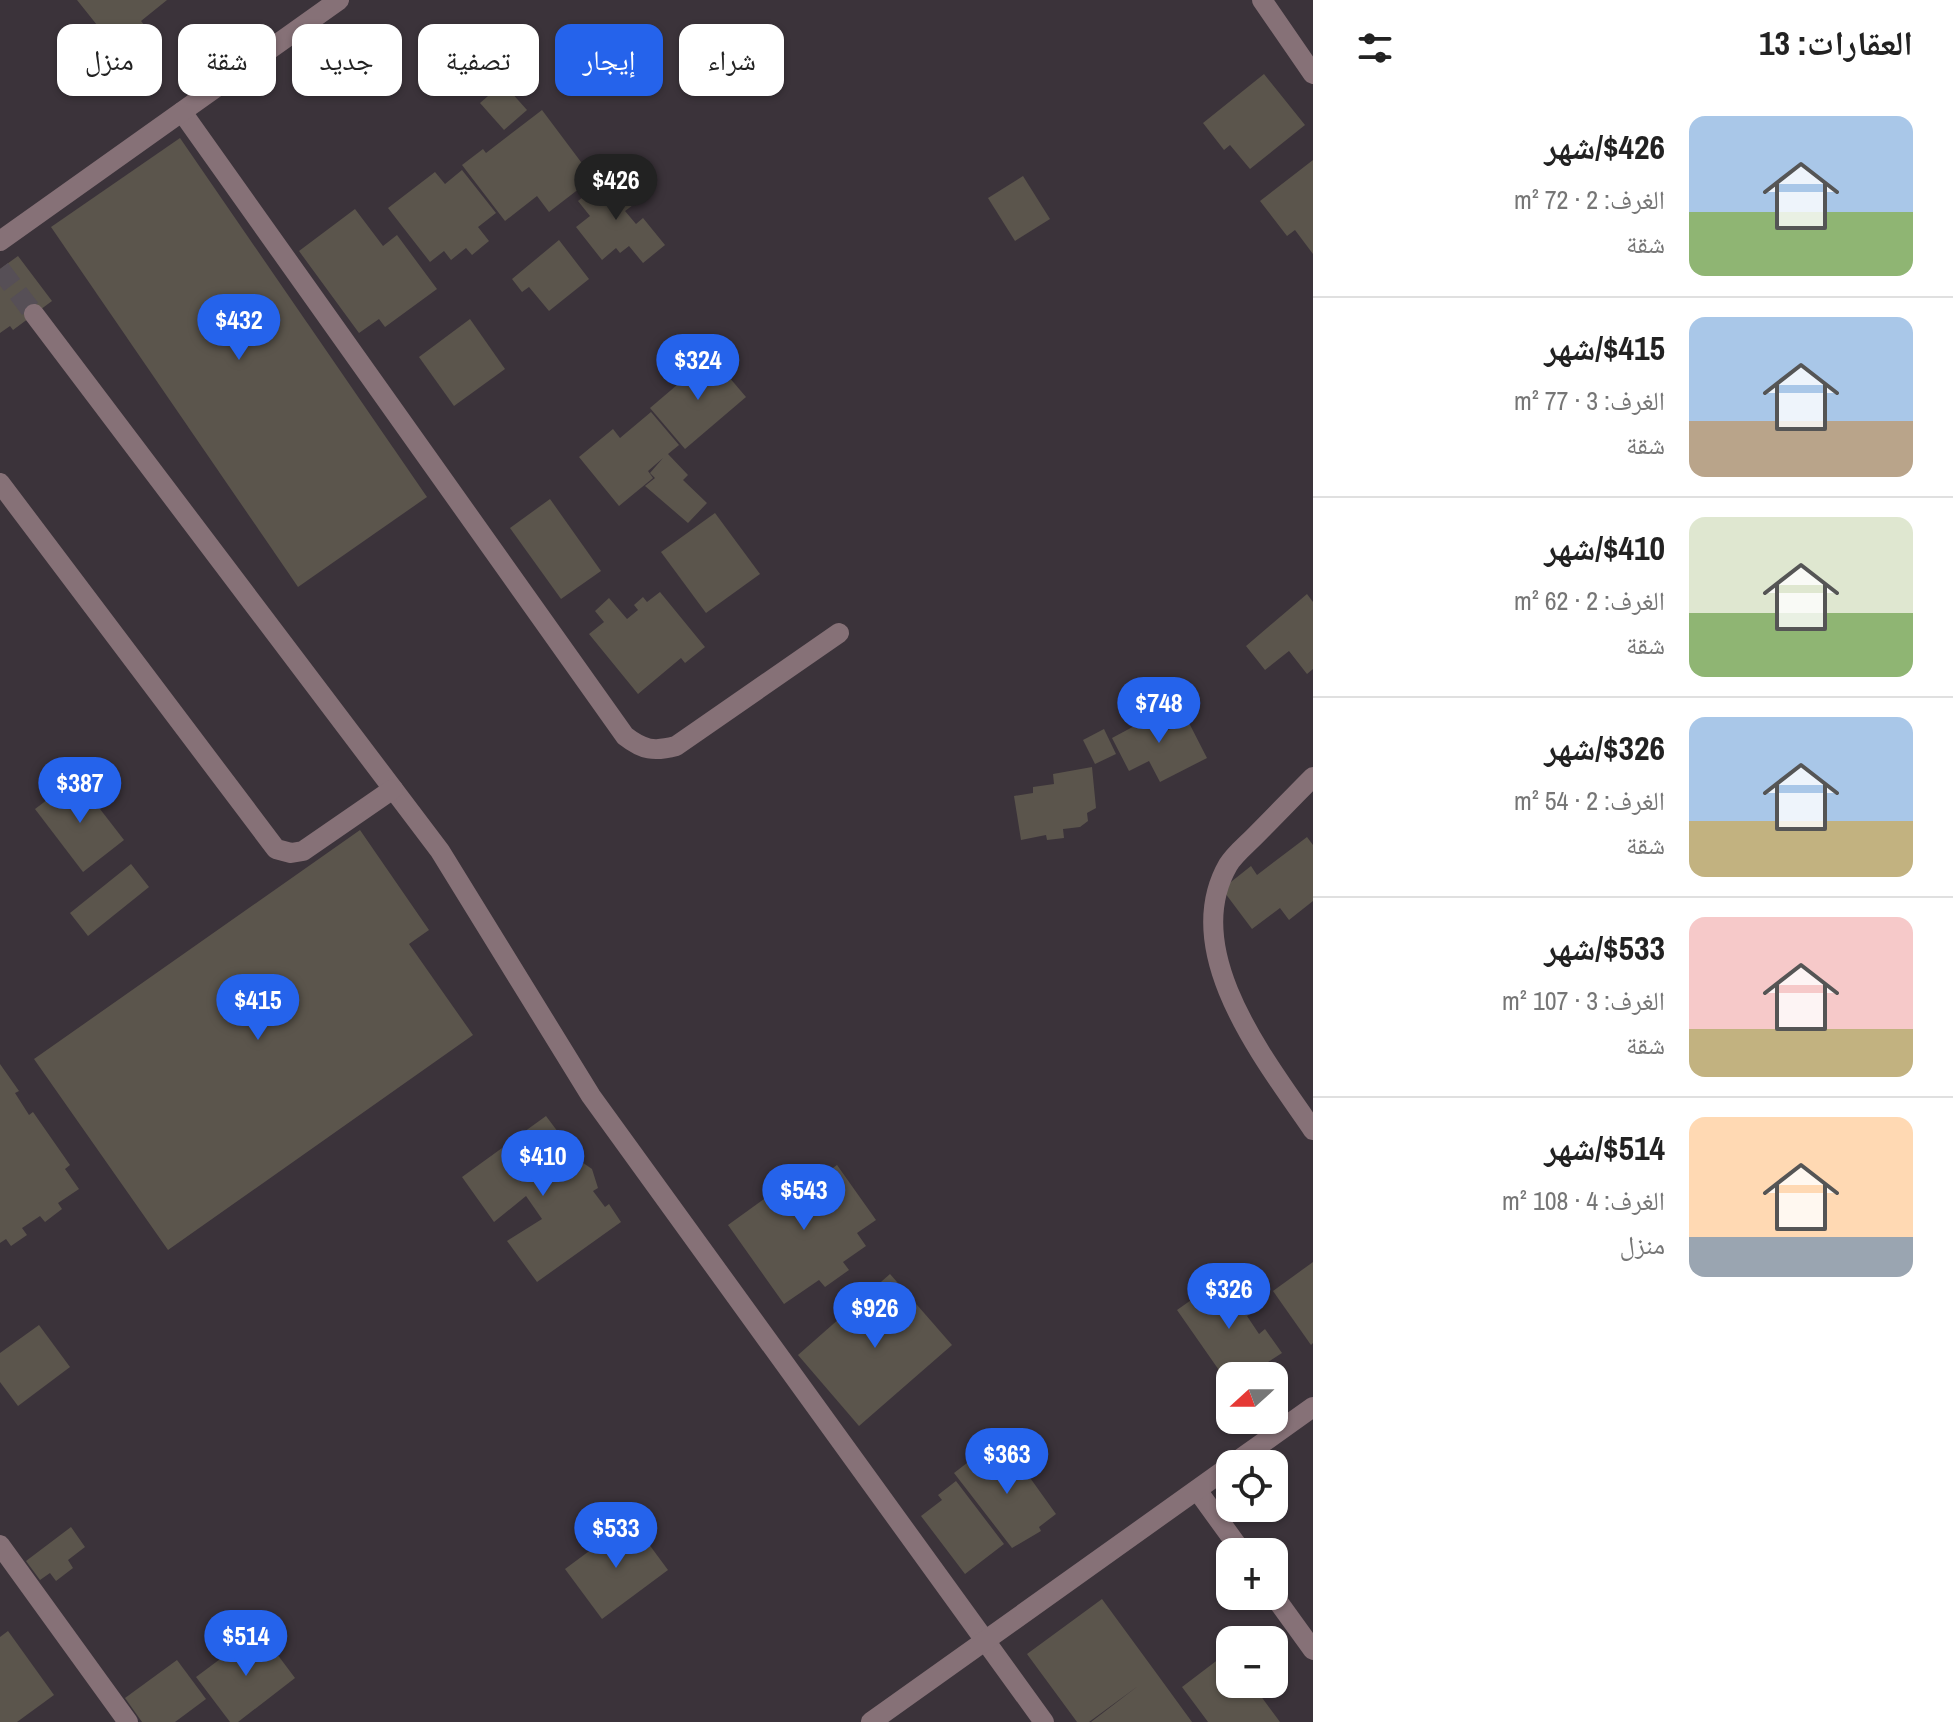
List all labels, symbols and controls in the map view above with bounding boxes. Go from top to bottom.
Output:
text: العقارات: 13 [1759,20,1913,66]
chip: منزل [57,24,162,96]
chip: شقة [178,24,276,96]
chip: جديد [292,24,402,96]
chip: تصفية [418,24,539,96]
chip: إيجار [555,24,663,96]
chip: شراء [679,24,784,96]
icon: filters [1353,26,1397,70]
text: $426/شهر [1544,124,1665,170]
icon: home [1753,148,1849,244]
pin: $426 [569,154,663,222]
text: $426 [592,162,640,197]
text: الغرف: 2 · 72 m² [1514,182,1665,217]
text: شقة [1626,226,1665,261]
pin: $432 [192,294,286,362]
text: $432 [215,302,263,337]
text: $415/شهر [1544,325,1665,371]
pin: $324 [651,334,745,402]
text: $324 [674,342,722,377]
icon: home [1753,349,1849,445]
text: الغرف: 3 · 77 m² [1514,383,1665,418]
text: شقة [1626,427,1665,462]
text: $410/شهر [1544,525,1665,571]
icon: home [1753,549,1849,645]
text: الغرف: 2 · 62 m² [1514,583,1665,618]
text: شقة [1626,627,1665,662]
pin: $748 [1112,677,1206,745]
text: $748 [1135,685,1183,720]
text: $326/شهر [1544,725,1665,771]
icon: home [1753,749,1849,845]
pin: $387 [33,757,127,825]
text: $387 [56,765,104,800]
text: الغرف: 2 · 54 m² [1514,783,1665,818]
text: شقة [1626,827,1665,862]
text: $533/شهر [1544,925,1665,971]
icon: home [1753,949,1849,1045]
pin: $415 [211,974,305,1042]
text: $415 [234,982,282,1017]
text: الغرف: 3 · 107 m² [1502,983,1665,1018]
text: شقة [1626,1027,1665,1062]
text: $514/شهر [1544,1125,1665,1171]
pin: $410 [496,1130,590,1198]
text: $410 [519,1138,567,1173]
icon: home [1753,1149,1849,1245]
pin: $543 [757,1164,851,1232]
text: $543 [780,1172,828,1207]
text: الغرف: 4 · 108 m² [1502,1183,1665,1218]
text: منزل [1620,1227,1665,1262]
pin: $326 [1182,1263,1276,1331]
text: $326 [1205,1271,1253,1306]
pin: $926 [828,1282,922,1350]
text: $926 [851,1290,899,1325]
north arrow [1216,1362,1288,1434]
map controls [1216,1362,1288,1698]
pin: $363 [960,1428,1054,1496]
text: $363 [983,1436,1031,1471]
button: locate [1216,1450,1288,1522]
pin: $533 [569,1502,663,1570]
text: $533 [592,1510,640,1545]
button: + [1216,1538,1288,1610]
pin: $514 [199,1610,293,1678]
text: $514 [222,1618,270,1653]
button: − [1216,1626,1288,1698]

